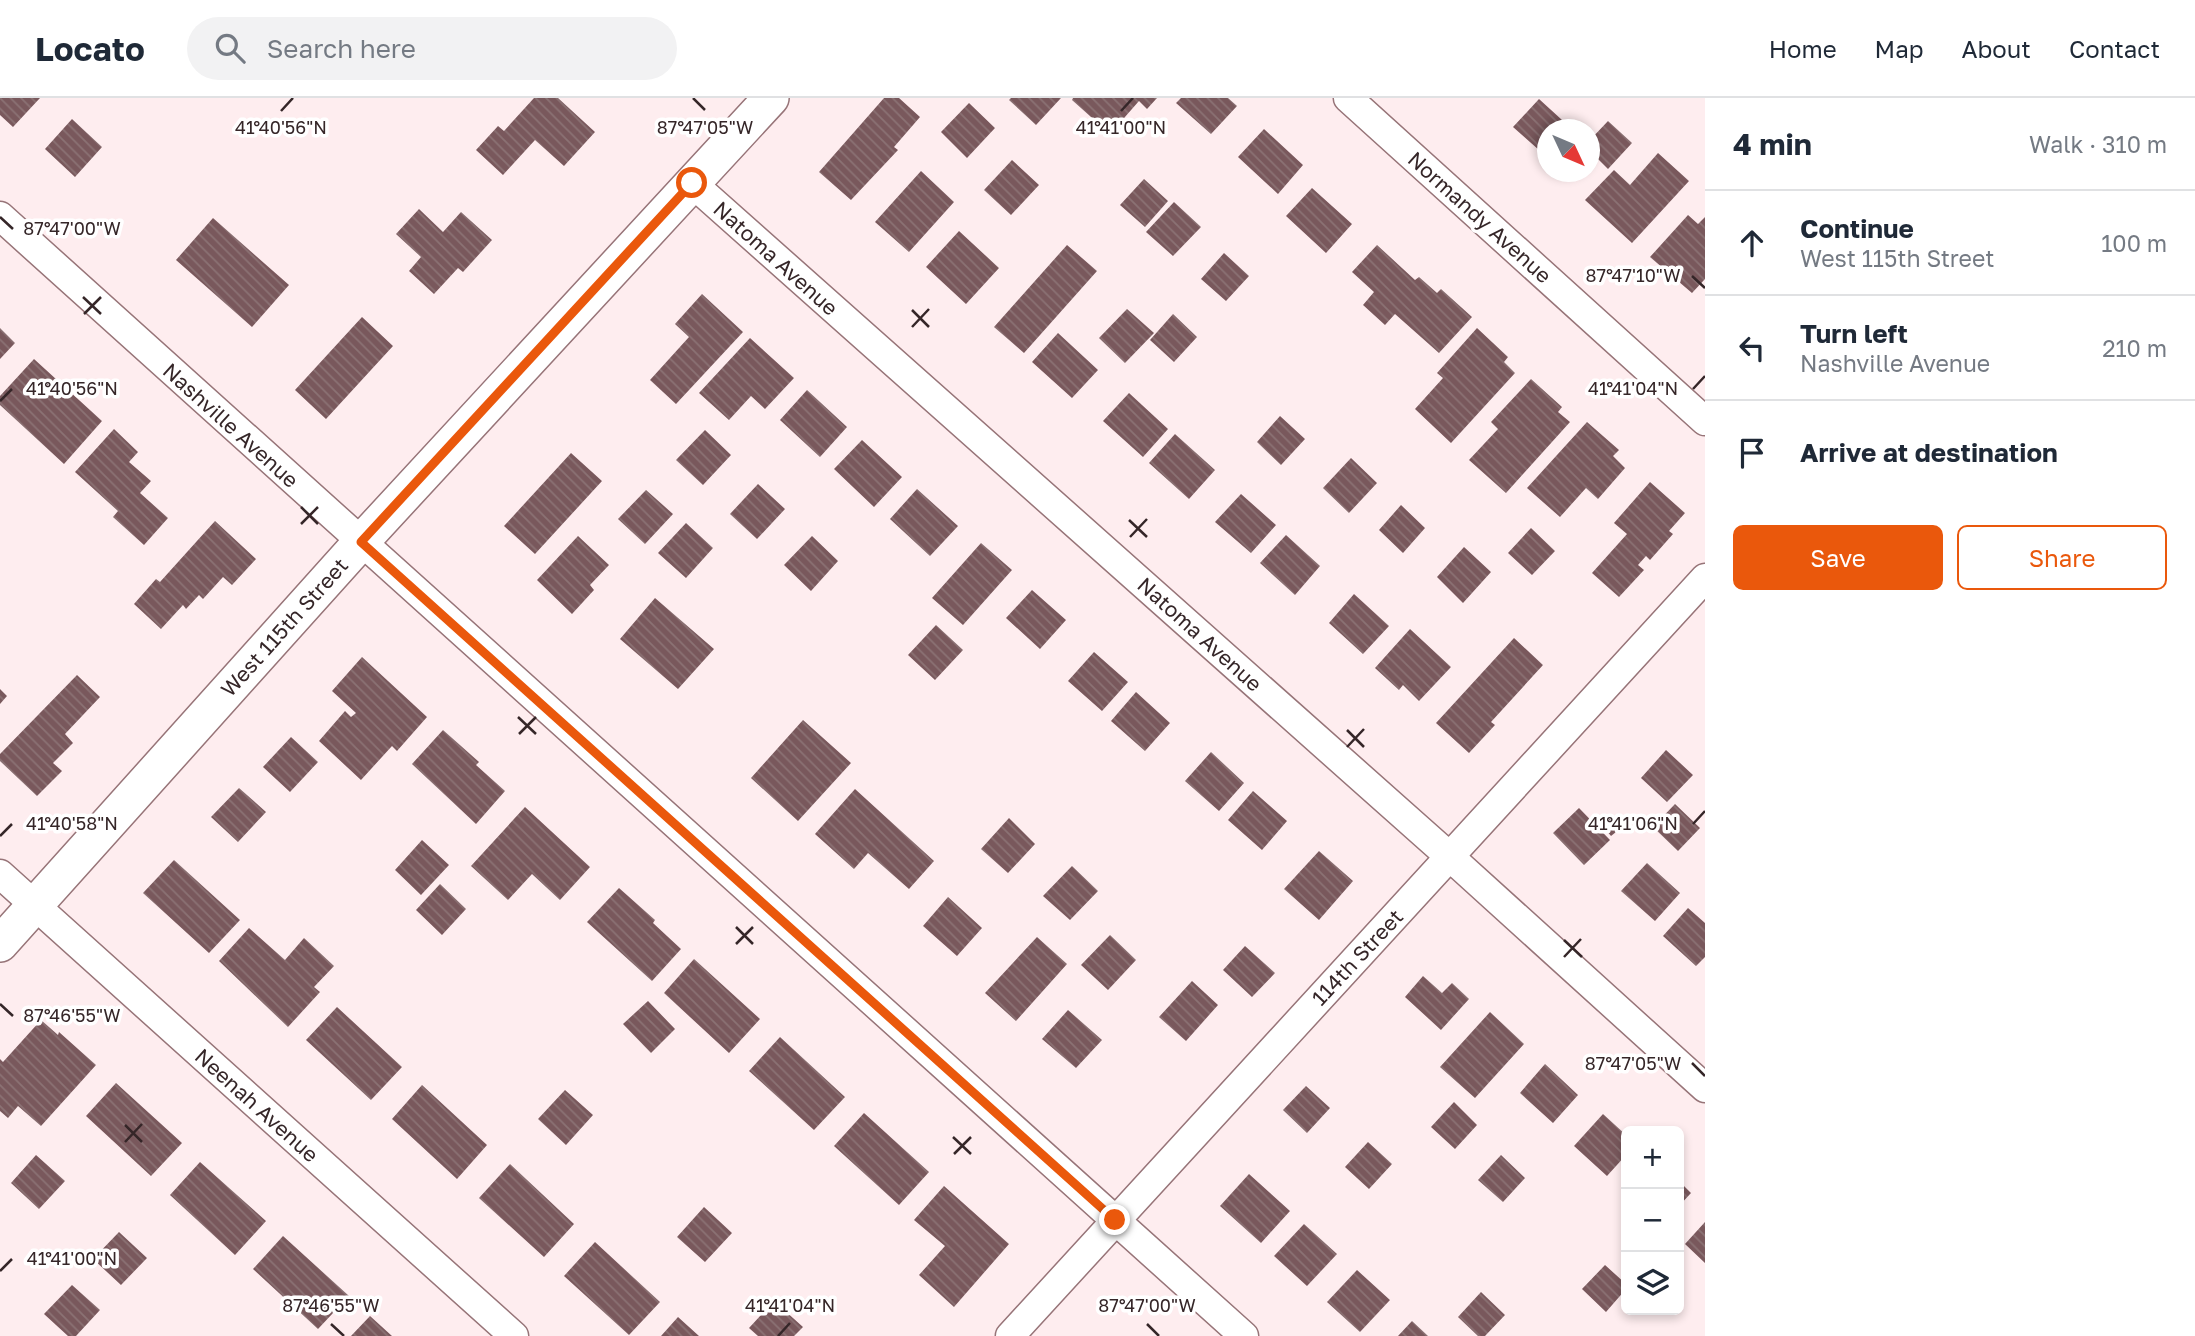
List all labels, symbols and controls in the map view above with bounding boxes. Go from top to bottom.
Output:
search box [187,17,677,80]
text: Locato [35,29,145,68]
icon: search [211,29,249,67]
text: Search here [267,33,416,64]
text: Home [1769,34,1837,63]
text: Map [1875,34,1924,63]
text: About [1962,34,2031,63]
text: Contact [2069,34,2160,63]
text: 41°40'56"N [235,116,327,138]
text: 87°47'05"W [657,116,753,138]
text: 41°41'00"N [1076,116,1166,138]
north arrow [1537,119,1600,182]
text: 4 min [1733,126,1812,162]
text: Walk · 310 m [2029,130,2167,158]
street label: Normandy Avenue [1403,146,1557,288]
route start [676,167,707,198]
street label: Natoma Avenue [708,195,844,321]
text: Continue [1800,213,1914,244]
text: 87°47'00"W [23,217,121,239]
icon: ahead [1733,224,1771,262]
text: 100 m [2101,229,2167,257]
text: West 115th Street [1800,244,1994,272]
text: 87°47'10"W [1586,264,1680,286]
text: Turn left [1800,318,1908,349]
icon: left [1733,329,1771,367]
text: 210 m [2102,334,2167,362]
text: Nashville Avenue [1800,349,1990,377]
street label: Nashville Avenue [158,357,304,493]
text: 41°40'56"N [26,377,118,399]
text: 41°41'04"N [1588,377,1678,399]
icon: arrive [1733,434,1771,472]
text: Arrive at destination [1800,437,2058,468]
button: Save [1733,525,1943,590]
button: Share [1957,525,2167,590]
street label: West 115th Street [215,552,353,702]
street label: Natoma Avenue [1132,571,1268,697]
text: 41°40'58"N [26,812,118,834]
text: 41°41'06"N [1588,812,1678,834]
street label: 114th Street [1306,904,1408,1010]
text: 87°46'55"W [23,1004,121,1026]
street label: Neenah Avenue [190,1043,324,1167]
text: 87°47'05"W [1585,1052,1681,1074]
map controls [1621,1126,1684,1315]
button: + [1621,1126,1684,1189]
button: − [1621,1189,1684,1252]
route end [1099,1204,1130,1235]
text: 41°41'00"N [27,1247,117,1269]
button: layers [1621,1252,1684,1315]
text: 87°46'55"W [282,1294,380,1316]
text: 41°41'04"N [745,1294,835,1316]
text: 87°47'00"W [1098,1294,1196,1316]

